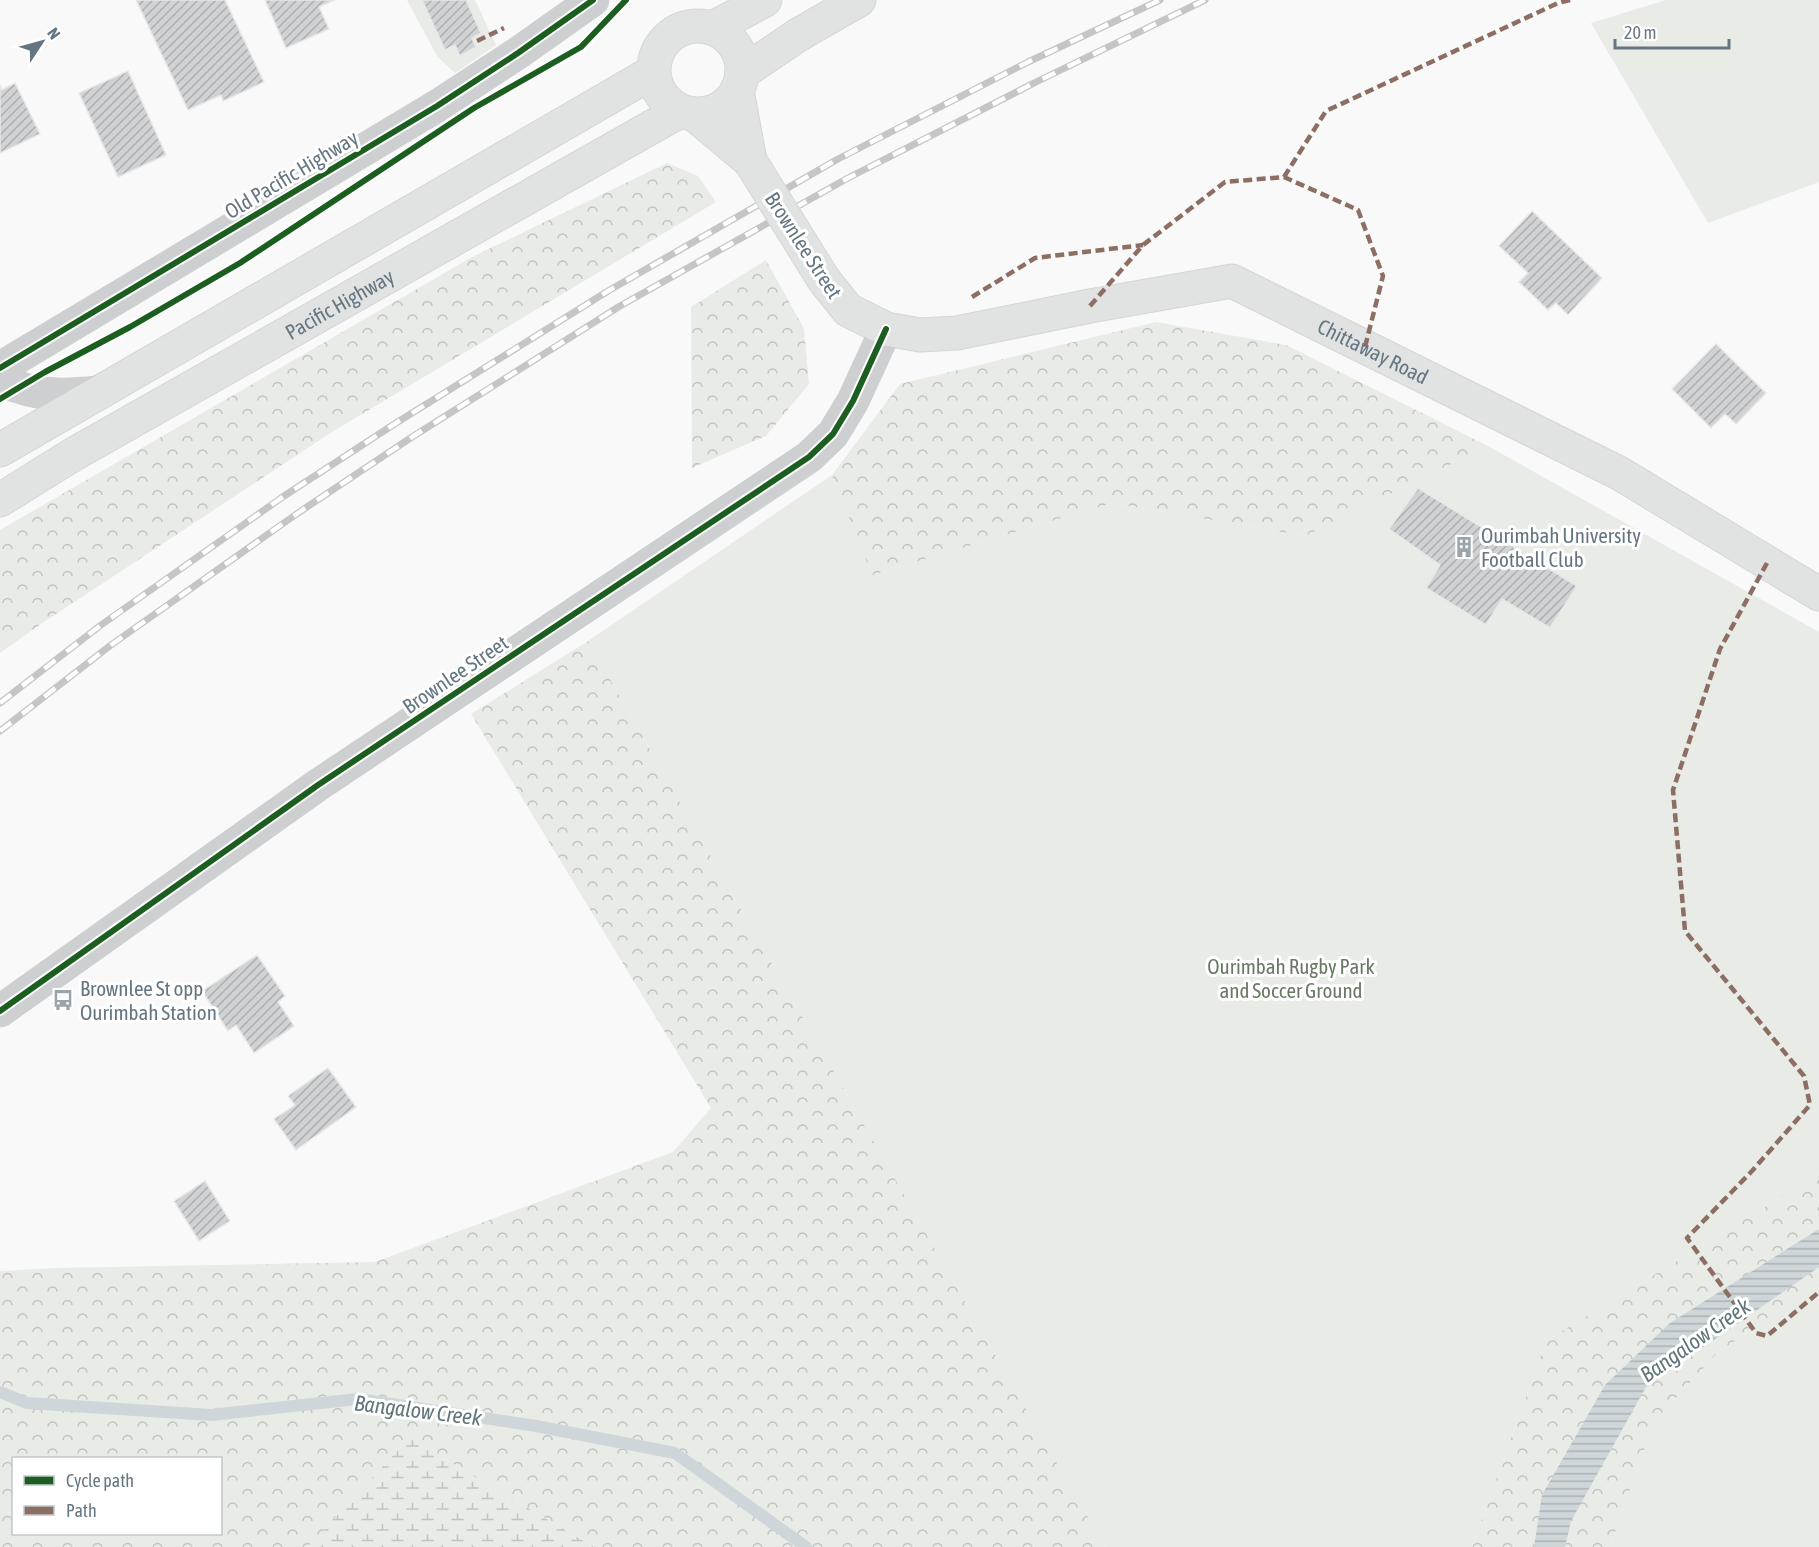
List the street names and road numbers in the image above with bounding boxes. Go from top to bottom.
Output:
street label: Old Pacific Highway [220,125,362,223]
street label: Brownlee Street [761,187,847,303]
street label: Pacific Highway [281,264,398,344]
street label: Chittaway Road [1314,314,1432,388]
street label: Brownlee Street [398,630,512,718]

